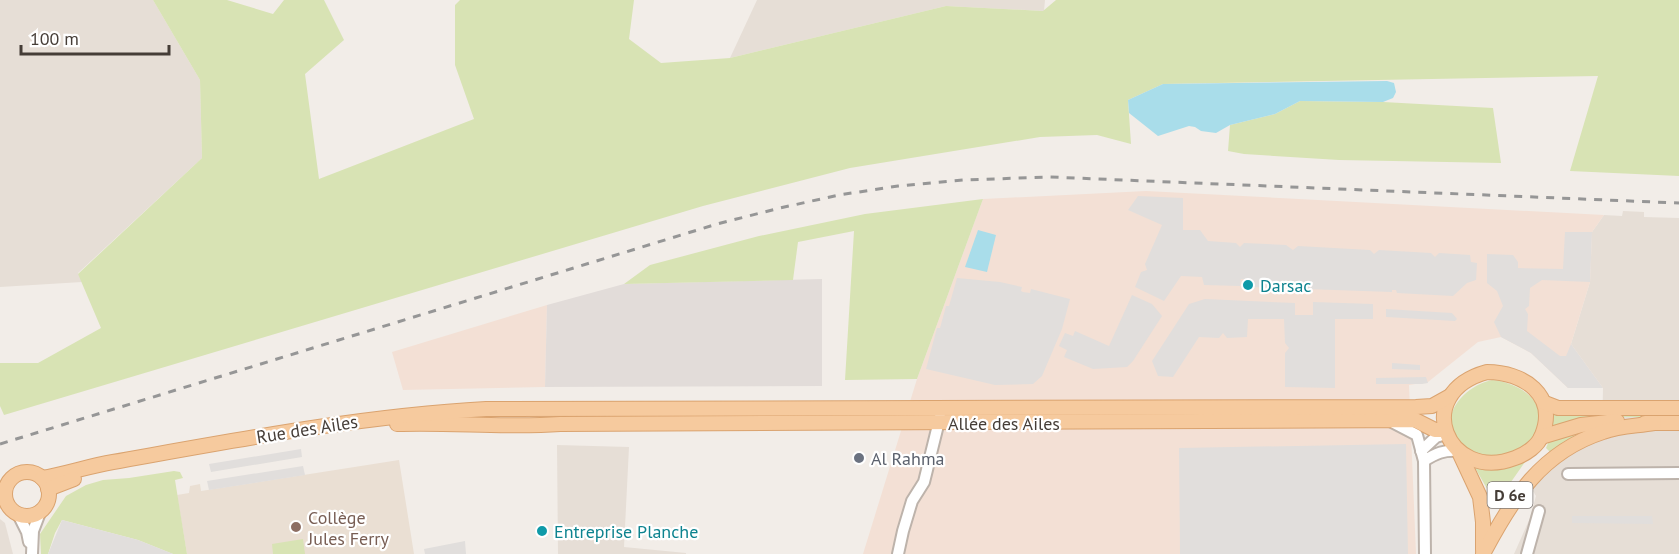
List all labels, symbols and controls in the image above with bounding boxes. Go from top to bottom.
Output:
scale bar [21,18,170,56]
text: 100 m [30,27,79,50]
place label: Darsac [1260,274,1311,297]
marker: Darsac [1241,278,1255,292]
street label: Rue des Ailes [255,410,359,448]
street label: Allée des Ailes [948,412,1060,435]
place label: Al Rahma [871,447,944,470]
marker: Al Rahma [852,451,866,465]
road number: D 6e [1488,482,1532,508]
place label: Collège Jules Ferry [307,506,389,550]
marker: Collège Jules Ferry [289,520,303,534]
place label: Entreprise Planche [554,520,698,543]
marker: Entreprise Planche [535,524,549,538]

